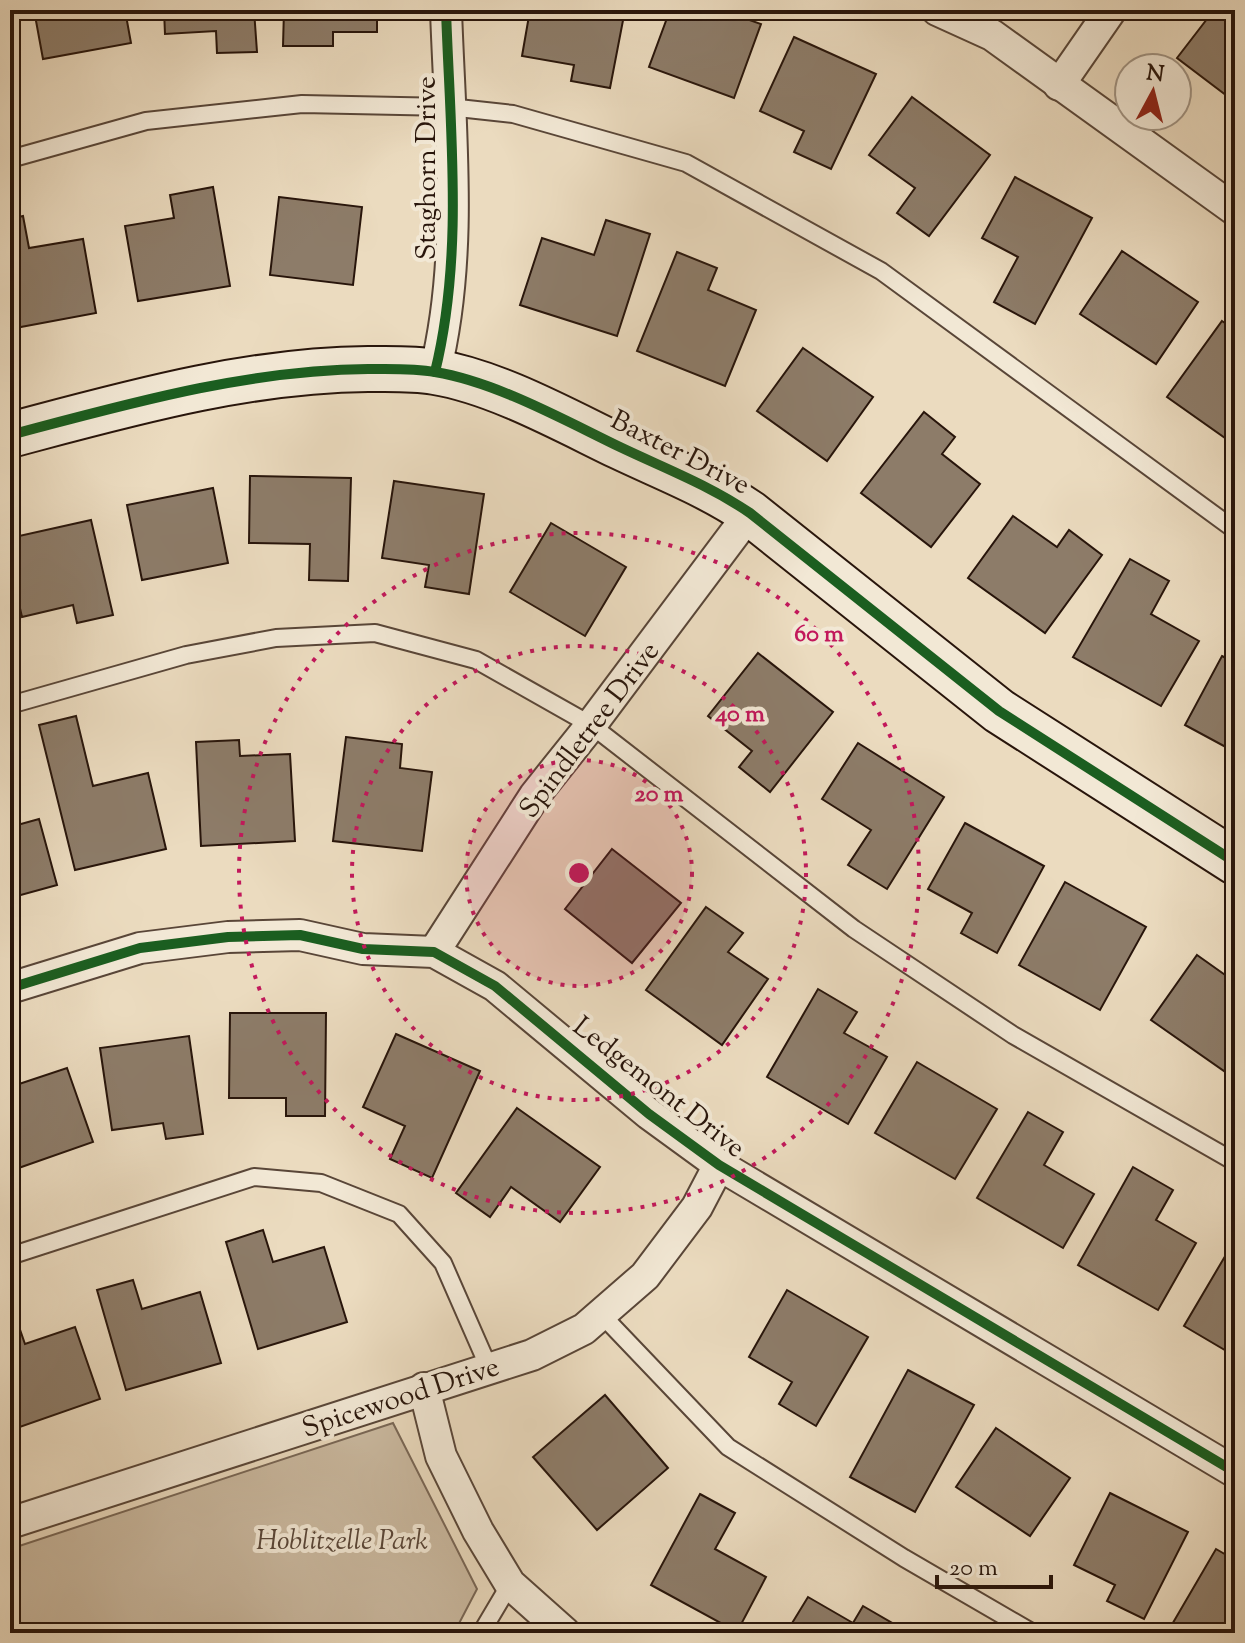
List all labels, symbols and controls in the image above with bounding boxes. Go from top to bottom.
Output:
north arrow [1113,52,1193,132]
text: N [1144,58,1166,92]
street label: Staghorn Drive [408,76,448,260]
street label: Baxter Drive [603,401,756,506]
text: 60 m [794,618,844,652]
street label: Spindletree Drive [511,634,670,828]
text: 40 m [714,698,765,732]
text: 20 m [635,778,684,812]
centre of rings [565,859,593,887]
street label: Ledgemont Drive [563,1008,753,1169]
street label: Spicewood Drive [297,1348,505,1450]
park label: Hoblitzelle Park [256,1522,428,1562]
scale bar [937,1539,1051,1589]
text: 20 m [949,1552,998,1586]

